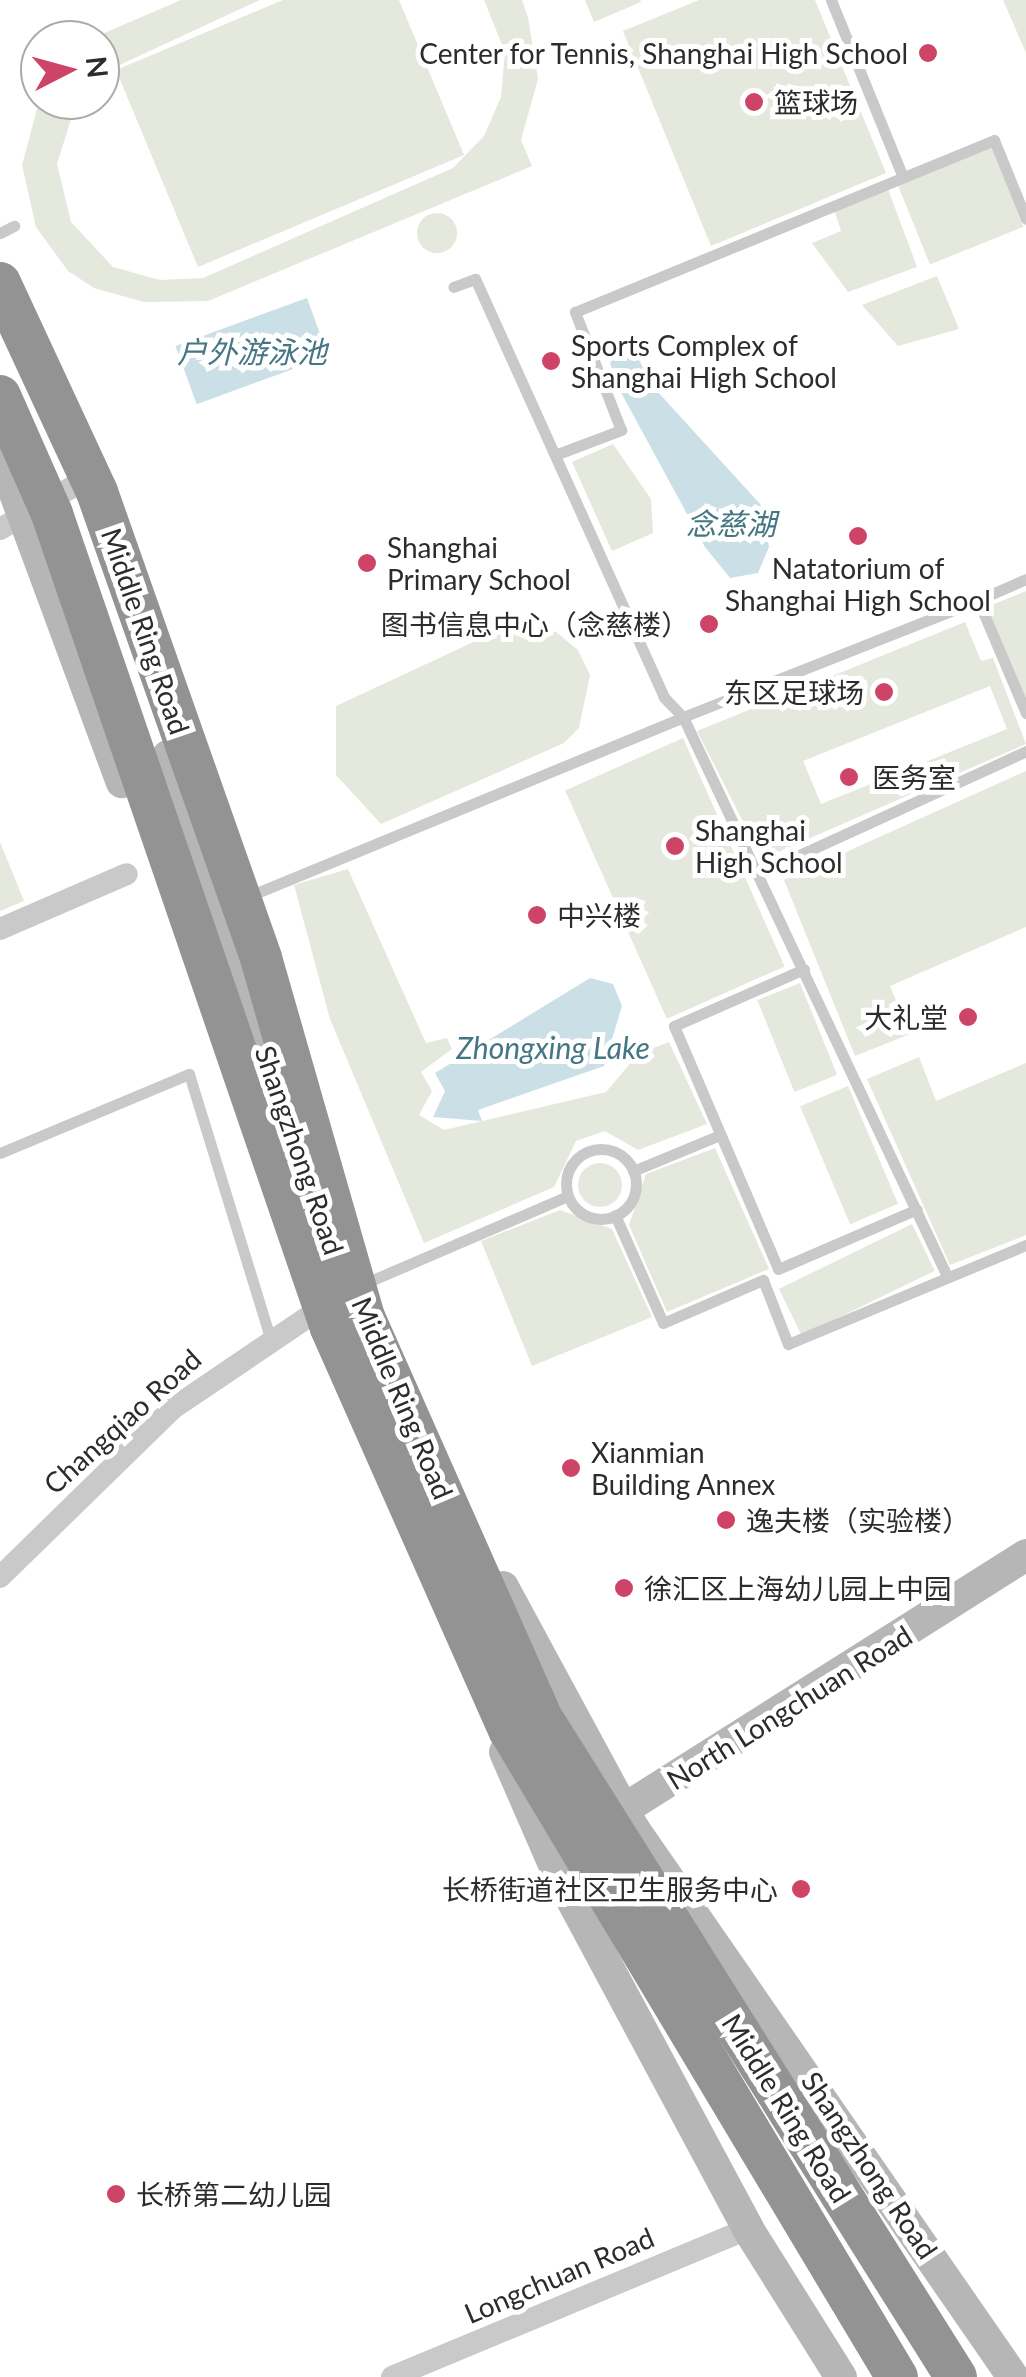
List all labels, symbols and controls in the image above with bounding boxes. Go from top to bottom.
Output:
north arrow [20,20,120,120]
place label: Center for Tennis, Shanghai High School [417,36,908,70]
marker: Center for Tennis, Shanghai High School [917,42,939,64]
text: N [80,55,116,80]
place label: 篮球场 [774,85,858,119]
marker: 篮球场 [743,91,765,113]
place label: Sports Complex of Shanghai High School [571,328,837,394]
water label: 户外游泳池 [177,333,327,369]
marker: Sports Complex of Shanghai High School [540,350,562,372]
water label: 念慈湖 [686,505,776,541]
street label: Middle Ring Road [95,523,197,739]
marker: Natatorium of Shanghai High School [847,525,869,547]
place label: Shanghai Primary School [387,530,572,596]
place label: Natatorium of Shanghai High School [725,551,991,617]
marker: Shanghai Primary School [356,552,378,574]
place label: 图书信息中心（念慈楼） [381,607,689,641]
marker: 图书信息中心（念慈楼） [698,613,720,635]
place label: 东区足球场 [724,675,864,709]
marker: 东区足球场 [873,681,895,703]
place label: 医务室 [872,760,956,794]
marker: 医务室 [836,764,862,790]
place label: Shanghai High School [695,813,843,879]
marker: Shanghai High School [664,835,686,857]
place label: 中兴楼 [557,898,641,932]
marker: 中兴楼 [526,904,548,926]
place label: 大礼堂 [864,1000,948,1034]
marker: 大礼堂 [957,1006,979,1028]
water label: Zhongxing Lake [456,1029,650,1065]
street label: Shangzhong Road [249,1041,351,1259]
street label: Middle Ring Road [345,1292,461,1504]
street label: Changqiao Road [37,1342,207,1500]
place label: Xianmian Building Annex [591,1435,776,1501]
marker: Xianmian Building Annex [560,1457,582,1479]
place label: 逸夫楼（实验楼） [746,1503,970,1537]
marker: 逸夫楼（实验楼） [715,1509,737,1531]
place label: 徐汇区上海幼儿园上中园 [644,1571,952,1605]
marker: 徐汇区上海幼儿园上中园 [613,1577,635,1599]
street label: North Longchuan Road [660,1618,918,1796]
place label: 长桥街道社区卫生服务中心 [442,1872,778,1906]
marker: 长桥街道社区卫生服务中心 [788,1876,814,1902]
street label: Middle Ring Road [716,2008,858,2208]
street label: Shangzhong Road [795,2065,945,2265]
place label: 长桥第二幼儿园 [136,2177,332,2211]
marker: 长桥第二幼儿园 [105,2183,127,2205]
street label: Longchuan Road [459,2220,659,2330]

